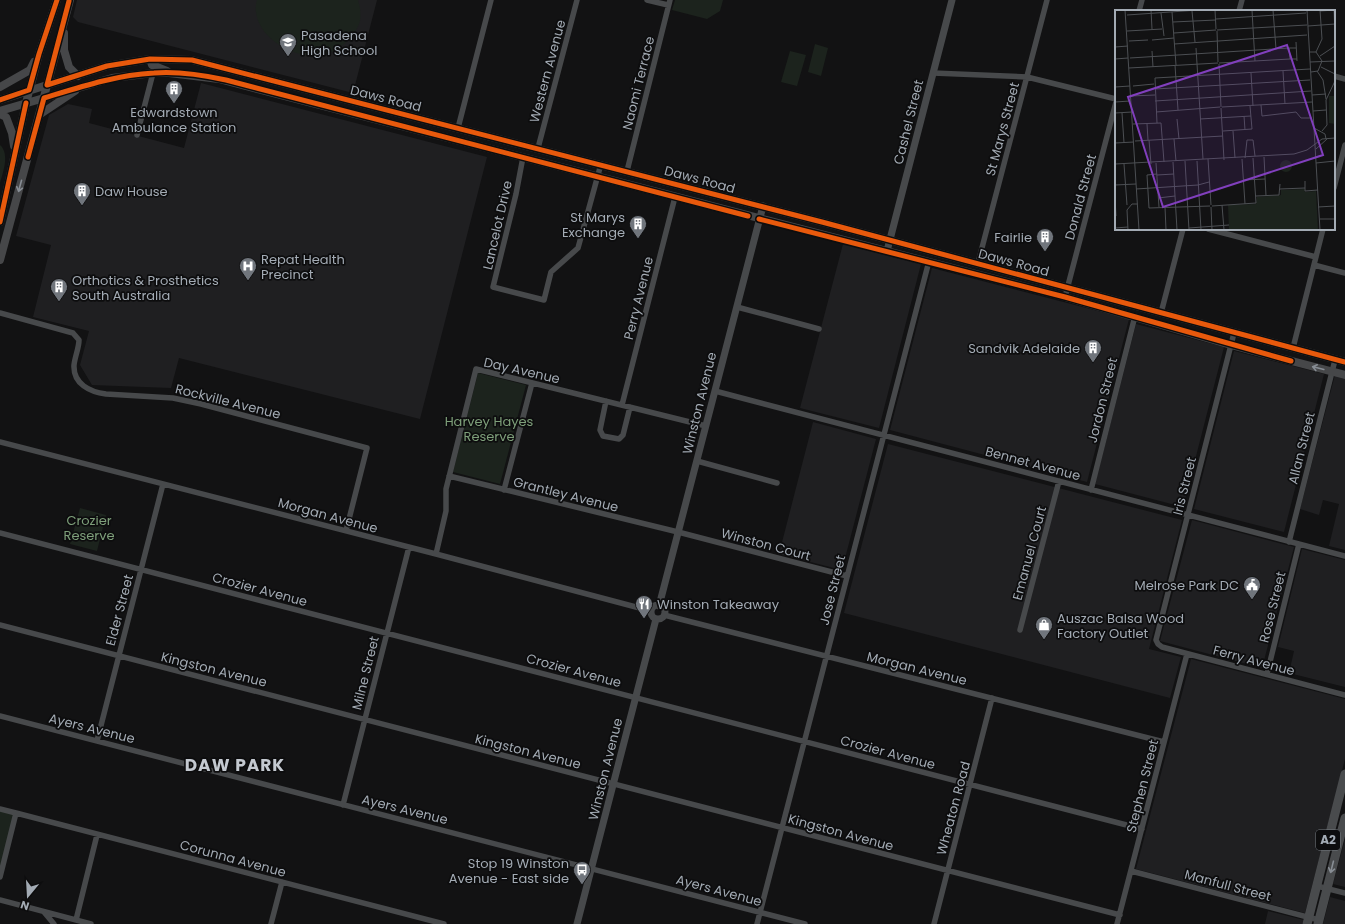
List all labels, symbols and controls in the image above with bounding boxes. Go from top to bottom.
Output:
inset map [1115,10,1335,230]
street label: Western Avenue [525,18,570,125]
place label: Pasadena High School [301,26,377,60]
school or university icon: Pasadena High School [278,32,298,57]
street label: Naomi Terrace [618,34,659,132]
street label: Cashel Street [889,77,928,166]
building icon: Edwardstown Ambulance Station [164,79,184,104]
street label: Daws Road [348,80,423,116]
street label: St Marys Street [981,80,1024,178]
place label: Edwardstown Ambulance Station [112,103,236,137]
street label: Donald Street [1060,152,1101,242]
street label: Daws Road [662,161,737,198]
street label: Lancelot Drive [478,179,517,272]
one-way arrow [16,180,23,193]
building icon: Daw House [72,181,92,206]
place label: Daw House [95,182,168,201]
place label: St Marys Exchange [562,208,625,242]
building icon: St Marys Exchange [628,214,648,239]
building icon: Fairlie [1035,227,1055,252]
place label: Fairlie [994,228,1032,247]
street label: Daws Road [976,244,1051,281]
place label: Repat Health Precinct [261,250,345,284]
street label: Perry Avenue [619,255,658,342]
hospital icon: Repat Health Precinct [238,256,258,281]
place label: Orthotics & Prosthetics South Australia [72,271,219,305]
building icon: Orthotics & Prosthetics South Australia [49,277,69,302]
building icon: Sandvik Adelaide [1083,338,1103,363]
place label: Sandvik Adelaide [968,339,1080,358]
street label: Winston Avenue [678,350,721,456]
street label: Day Avenue [482,353,562,388]
street label: Jordon Street [1083,355,1122,445]
one-way arrow [1312,364,1325,371]
street label: Rockville Avenue [173,379,283,424]
street label: Allan Street [1283,410,1320,486]
park label: Harvey Hayes Reserve [445,412,534,446]
street label: Bennet Avenue [983,442,1083,485]
street label: Iris Street [1168,455,1201,517]
street label: Grantley Avenue [511,472,620,517]
street label: Morgan Avenue [276,493,380,538]
street label: Emanuel Court [1008,504,1051,602]
park label: Crozier Reserve [63,511,115,545]
street label: Winston Court [719,523,813,566]
street label: Jose Street [815,553,850,627]
street label: Crozier Avenue [210,568,309,611]
street label: Rose Street [1254,569,1291,645]
street label: Elder Street [101,572,138,648]
public building icon: Melrose Park DC [1242,575,1262,600]
place label: Melrose Park DC [1135,576,1239,595]
restaurant icon: Winston Takeaway [634,594,654,619]
place label: Winston Takeaway [657,595,780,614]
place label: Auszac Balsa Wood Factory Outlet [1057,609,1184,643]
shop icon: Auszac Balsa Wood Factory Outlet [1034,615,1054,640]
street label: Milne Street [347,634,384,712]
street label: Ferry Avenue [1211,640,1297,681]
street label: Kingston Avenue [159,647,269,692]
street label: Morgan Avenue [865,647,969,690]
street label: Crozier Avenue [524,649,623,692]
street label: Ayers Avenue [47,709,137,748]
street label: Winston Avenue [584,716,627,822]
street label: Kingston Avenue [473,729,583,774]
street label: Crozier Avenue [838,731,937,774]
street label: Stephen Street [1122,737,1163,835]
district label: DAW PARK [185,753,285,777]
street label: Wheaton Road [932,759,975,857]
street label: Ayers Avenue [360,790,450,829]
street label: Kingston Avenue [786,809,896,856]
road number: A2 [1316,830,1340,850]
street label: Corunna Avenue [178,835,288,882]
place label: Stop 19 Winston Avenue - East side [449,854,569,888]
bus stop icon: Stop 19 Winston Avenue - East side [572,860,592,885]
one-way arrow [1328,860,1336,873]
street label: Manfull Street [1183,865,1273,906]
street label: Ayers Avenue [674,870,764,911]
north arrow [8,876,48,916]
text: N [18,897,31,914]

